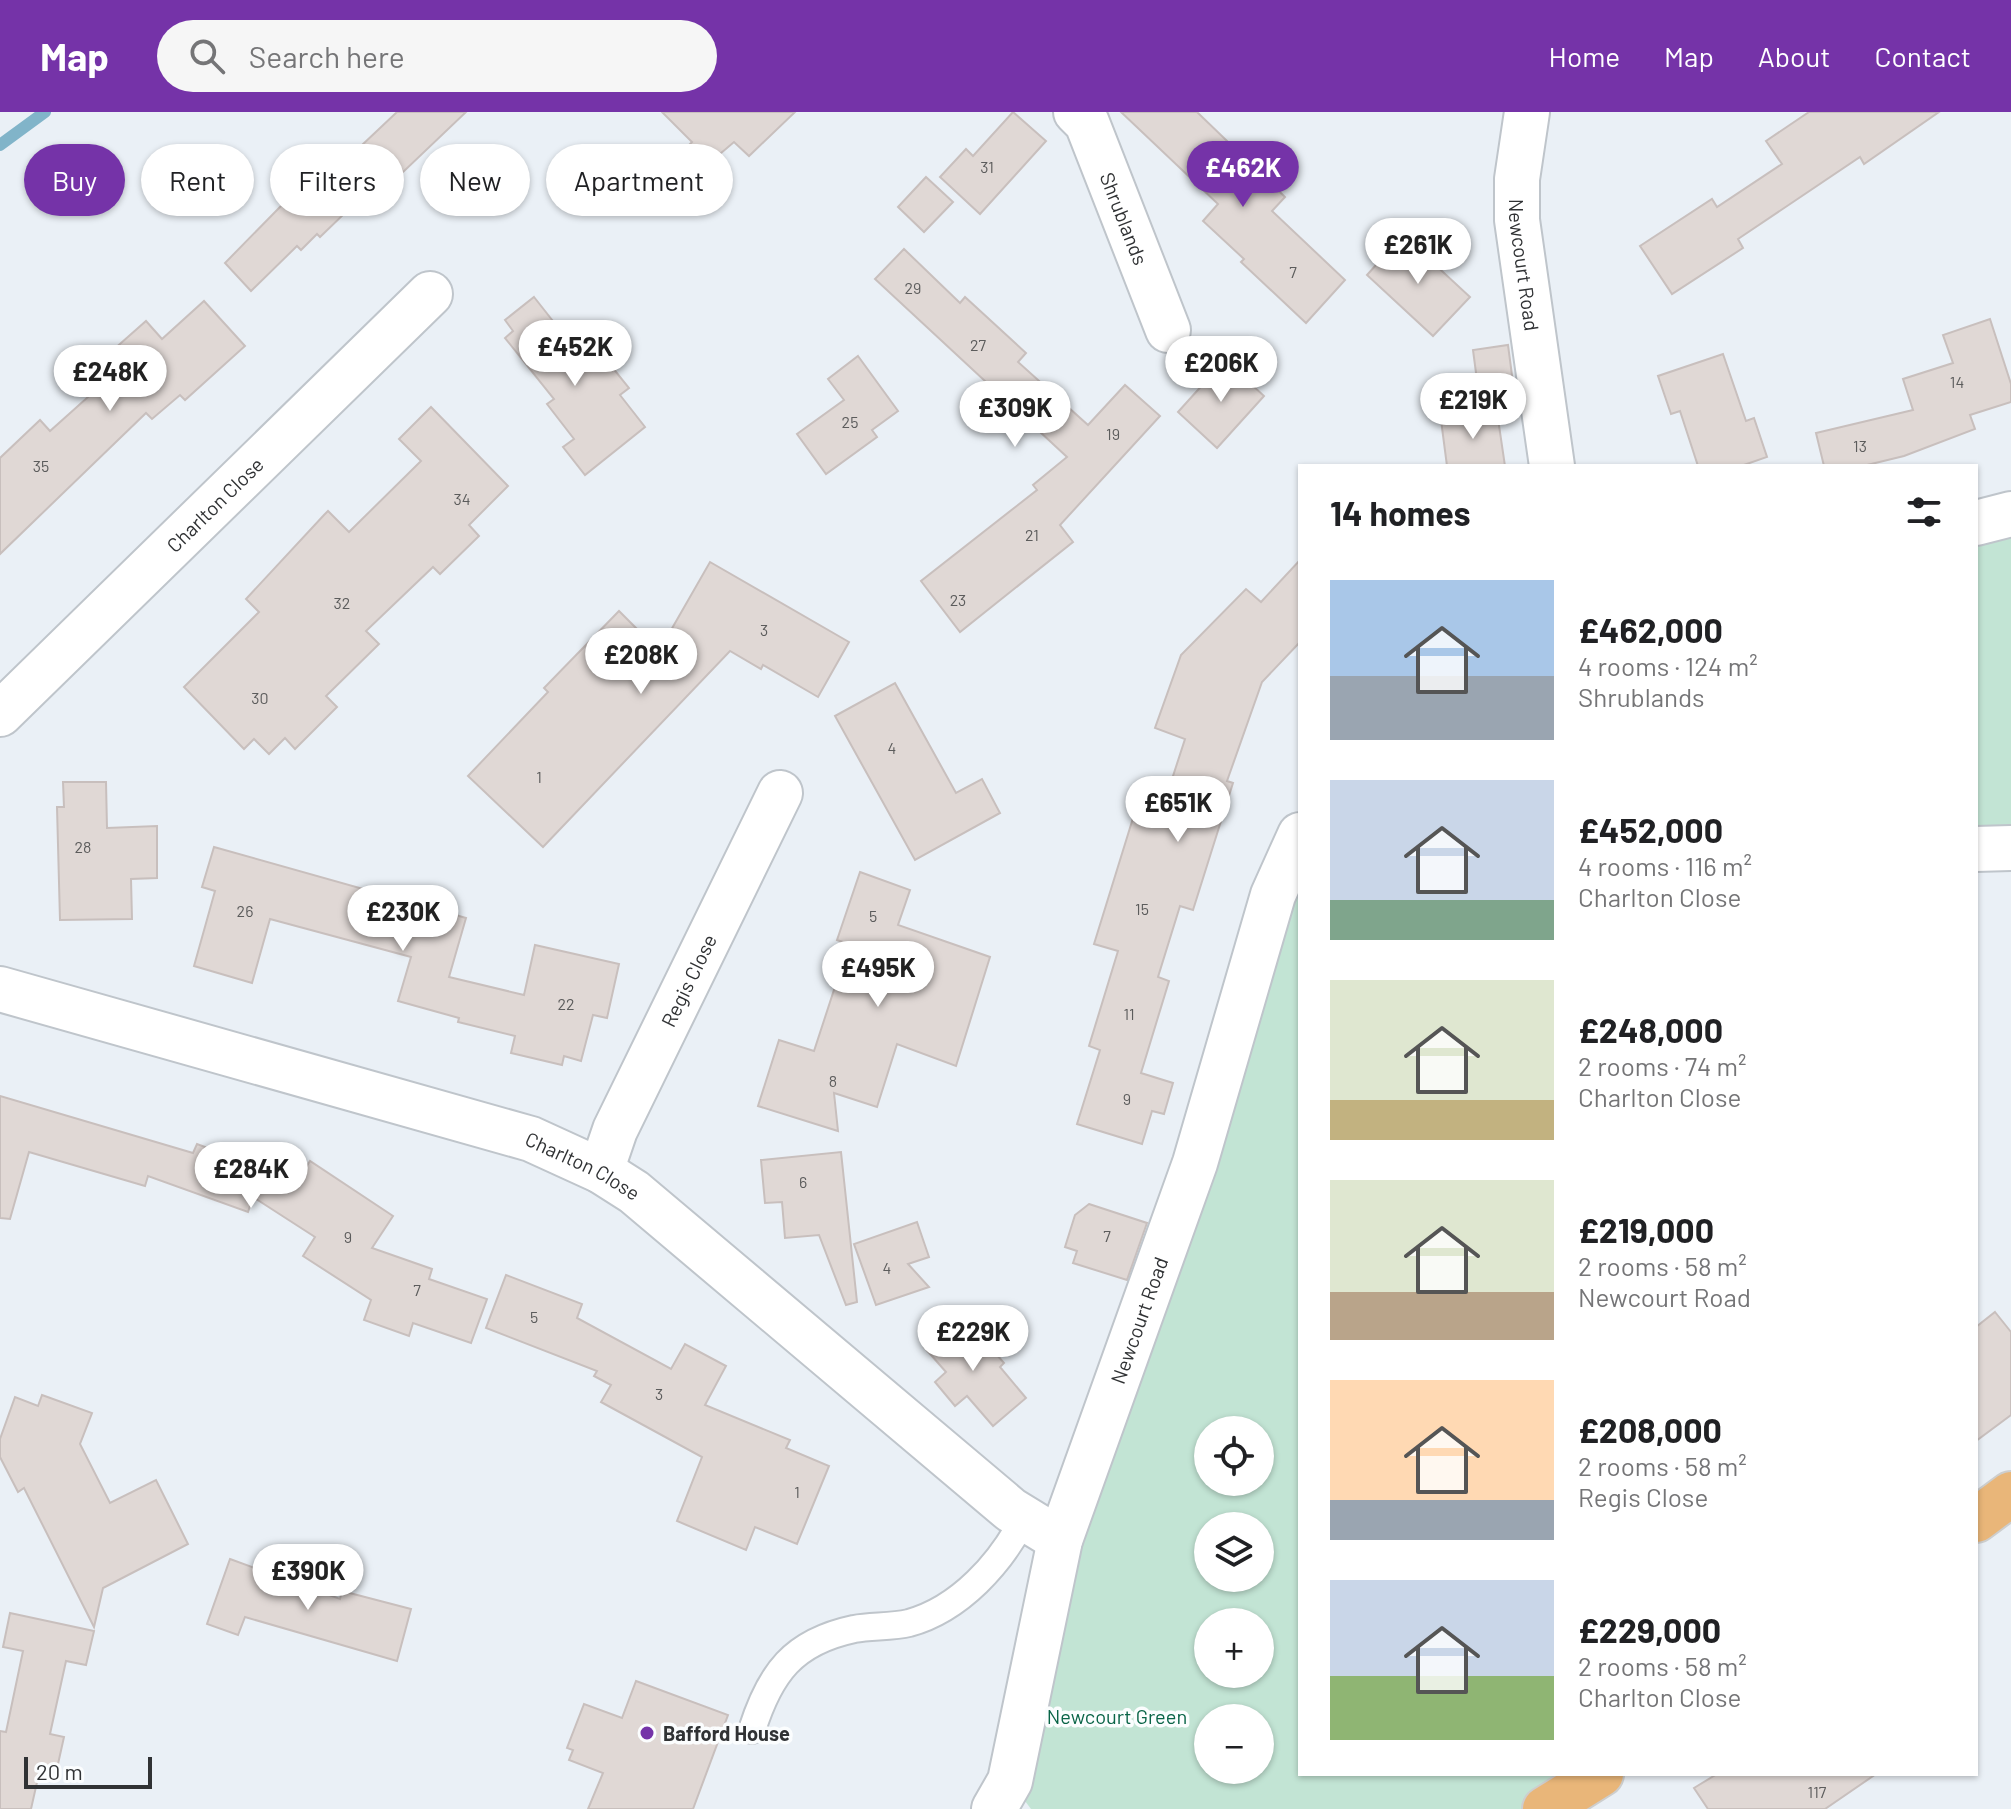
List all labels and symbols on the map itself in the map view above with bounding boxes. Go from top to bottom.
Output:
pin: £462K [1187,141,1299,209]
house number: 31 [980,157,994,176]
street label: Shrublands [1095,169,1153,268]
street label: Newcourt Road [1505,199,1545,332]
pin: £261K [1362,218,1474,286]
house number: 7 [1289,262,1297,281]
house number: 29 [905,278,921,297]
pin: £452K [519,320,631,388]
house number: 27 [970,335,986,354]
pin: £206K [1165,336,1277,404]
pin: £248K [54,345,166,413]
house number: 14 [1950,372,1964,391]
pin: £219K [1417,373,1529,441]
pin: £309K [959,381,1071,449]
house number: 25 [842,412,858,431]
house number: 19 [1106,424,1120,443]
house number: 13 [1853,436,1867,455]
street label: Charlton Close [161,452,268,557]
house number: 35 [33,456,49,475]
house number: 34 [453,489,471,508]
house number: 21 [1025,525,1039,544]
house number: 23 [950,590,966,609]
house number: 32 [334,593,350,612]
house number: 3 [760,620,768,639]
pin: £208K [585,628,697,696]
house number: 30 [251,688,269,707]
house number: 4 [888,738,896,757]
house number: 1 [536,767,542,786]
pin: £651K [1122,776,1234,844]
house number: 28 [75,837,91,856]
pin: £230K [347,885,459,953]
house number: 15 [1135,899,1149,918]
house number: 26 [237,901,253,920]
house number: 5 [869,906,877,925]
street label: Regis Close [655,930,721,1031]
pin: £495K [822,941,934,1009]
house number: 22 [557,994,575,1013]
house number: 11 [1123,1004,1135,1023]
house number: 8 [829,1071,837,1090]
house number: 9 [1123,1089,1131,1108]
street label: Charlton Close [522,1126,645,1205]
pin: £284K [195,1142,307,1210]
house number: 6 [799,1172,807,1191]
house number: 7 [1103,1226,1111,1245]
house number: 9 [344,1227,352,1246]
street label: Newcourt Road [1105,1253,1172,1387]
house number: 4 [883,1258,891,1277]
house number: 7 [413,1280,421,1299]
pin: £229K [917,1305,1029,1373]
house number: 5 [530,1307,538,1326]
house number: 3 [655,1384,663,1403]
house number: 1 [794,1482,800,1501]
pin: £390K [252,1544,364,1612]
park label: Newcourt Green [1047,1704,1187,1728]
place label: Bafford House [663,1721,790,1745]
marker: Bafford House [638,1724,656,1742]
scale bar [24,1753,152,1789]
house number: 117 [1808,1782,1827,1801]

